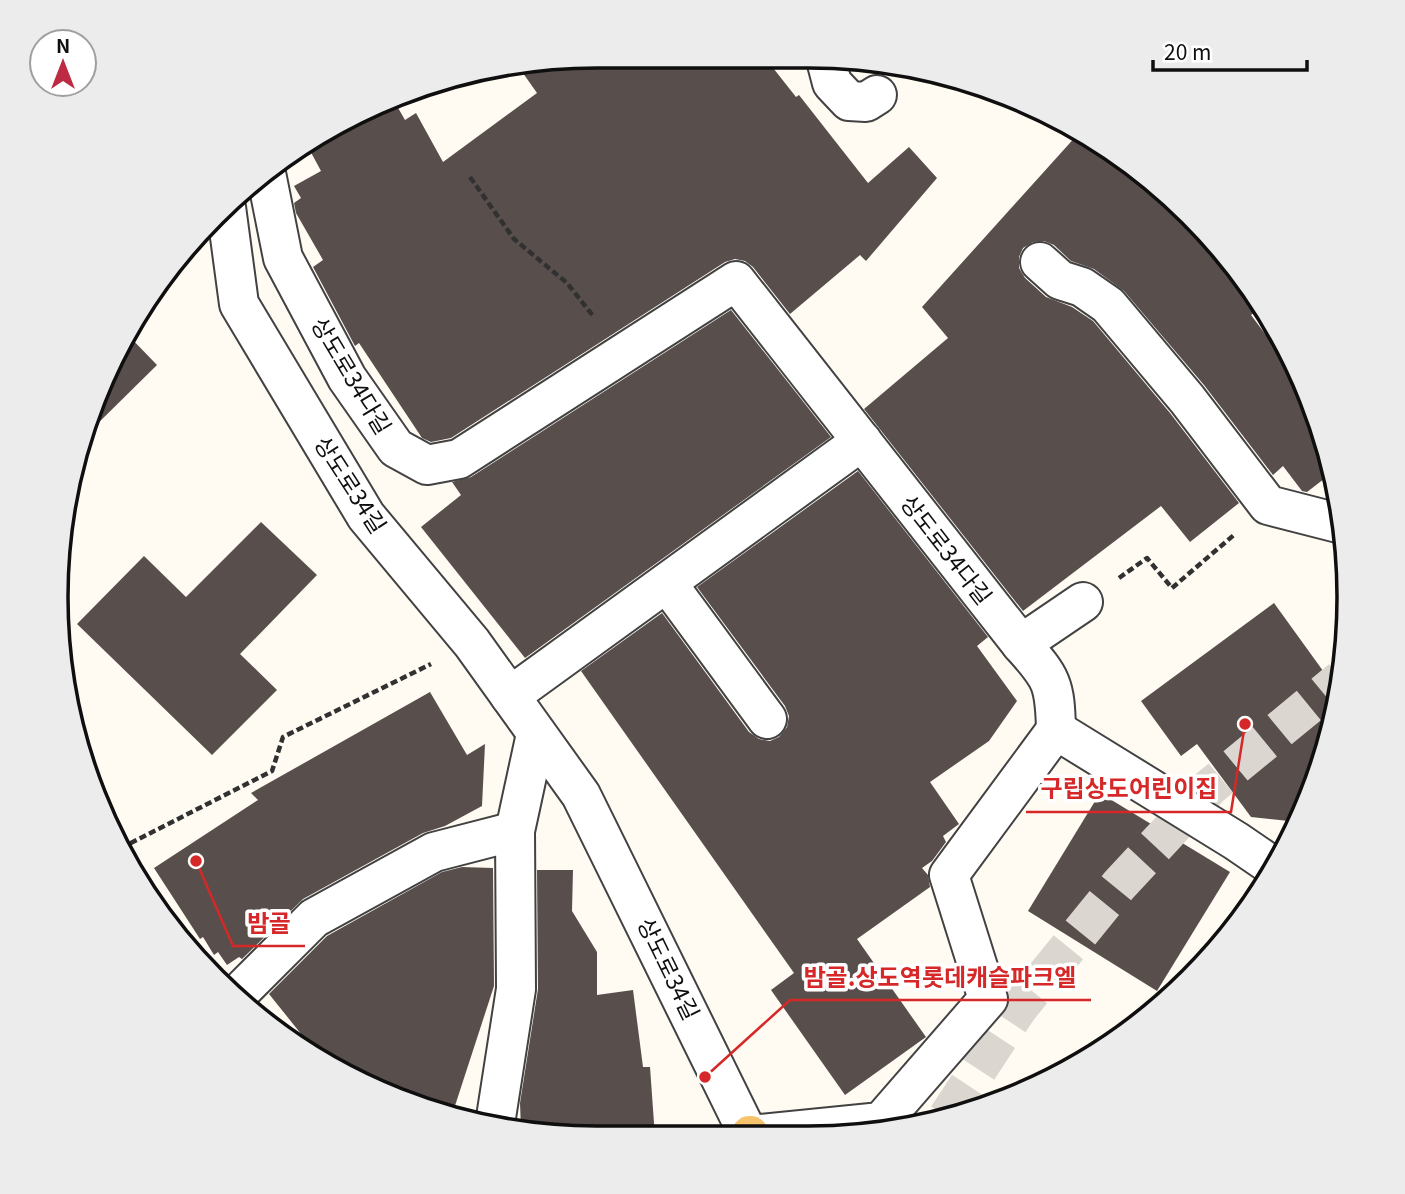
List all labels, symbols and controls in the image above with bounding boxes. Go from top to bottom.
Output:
north arrow [28,28,98,98]
scale bar [1153,28,1307,72]
text: N [56,31,70,58]
text: 20 m [1164,36,1211,66]
street label: 상도로34다길 [304,310,401,440]
street label: 상도로34길 [307,428,396,539]
street label: 상도로34다길 [894,487,1001,611]
callout: 구립상도어린이집 [1026,767,1231,812]
text: 구립상도어린이집 [1041,769,1217,804]
callout: 밤골 [233,901,305,946]
text: 밤골 [247,904,291,939]
street label: 상도로34길 [630,911,709,1025]
callout: 밤골.상도역롯데캐슬파크엘 [790,955,1091,1000]
text: 밤골.상도역롯데캐슬파크엘 [804,958,1076,993]

